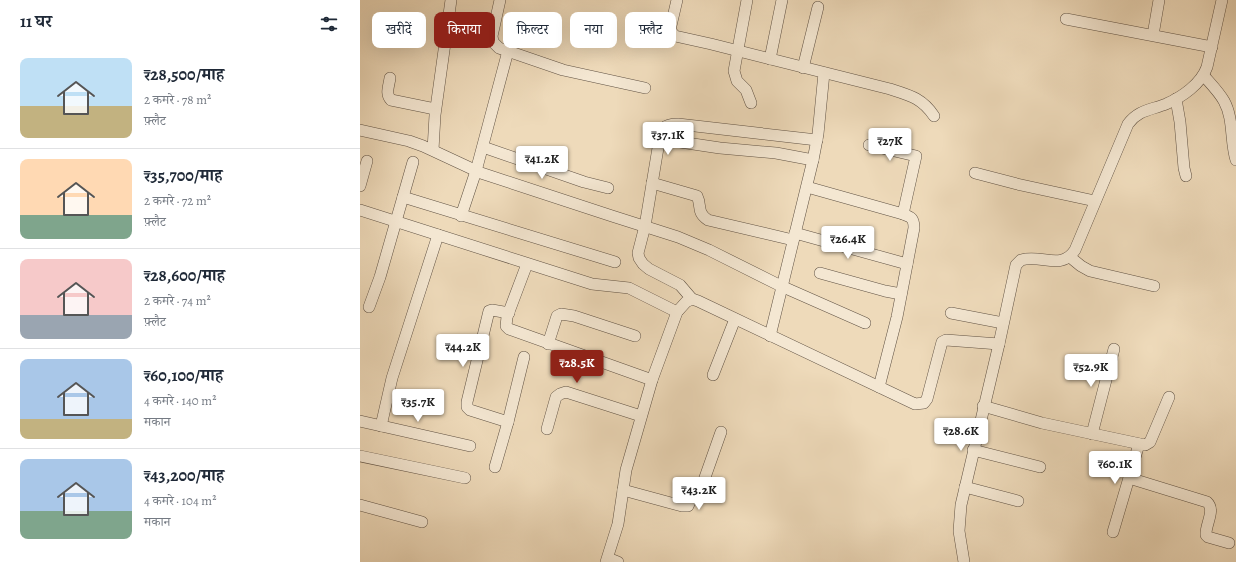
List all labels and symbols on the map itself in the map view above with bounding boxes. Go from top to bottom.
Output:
pin: ₹37.1K [635,122,701,156]
pin: ₹27K [866,128,914,162]
pin: ₹41.2K [509,146,575,180]
pin: ₹26.4K [815,226,881,260]
pin: ₹44.2K [430,334,496,368]
pin: ₹28.5K [544,350,610,384]
pin: ₹52.9K [1058,354,1124,388]
pin: ₹35.7K [385,389,451,423]
pin: ₹28.6K [928,418,994,452]
pin: ₹60.1K [1082,451,1148,485]
pin: ₹43.2K [666,477,732,511]

